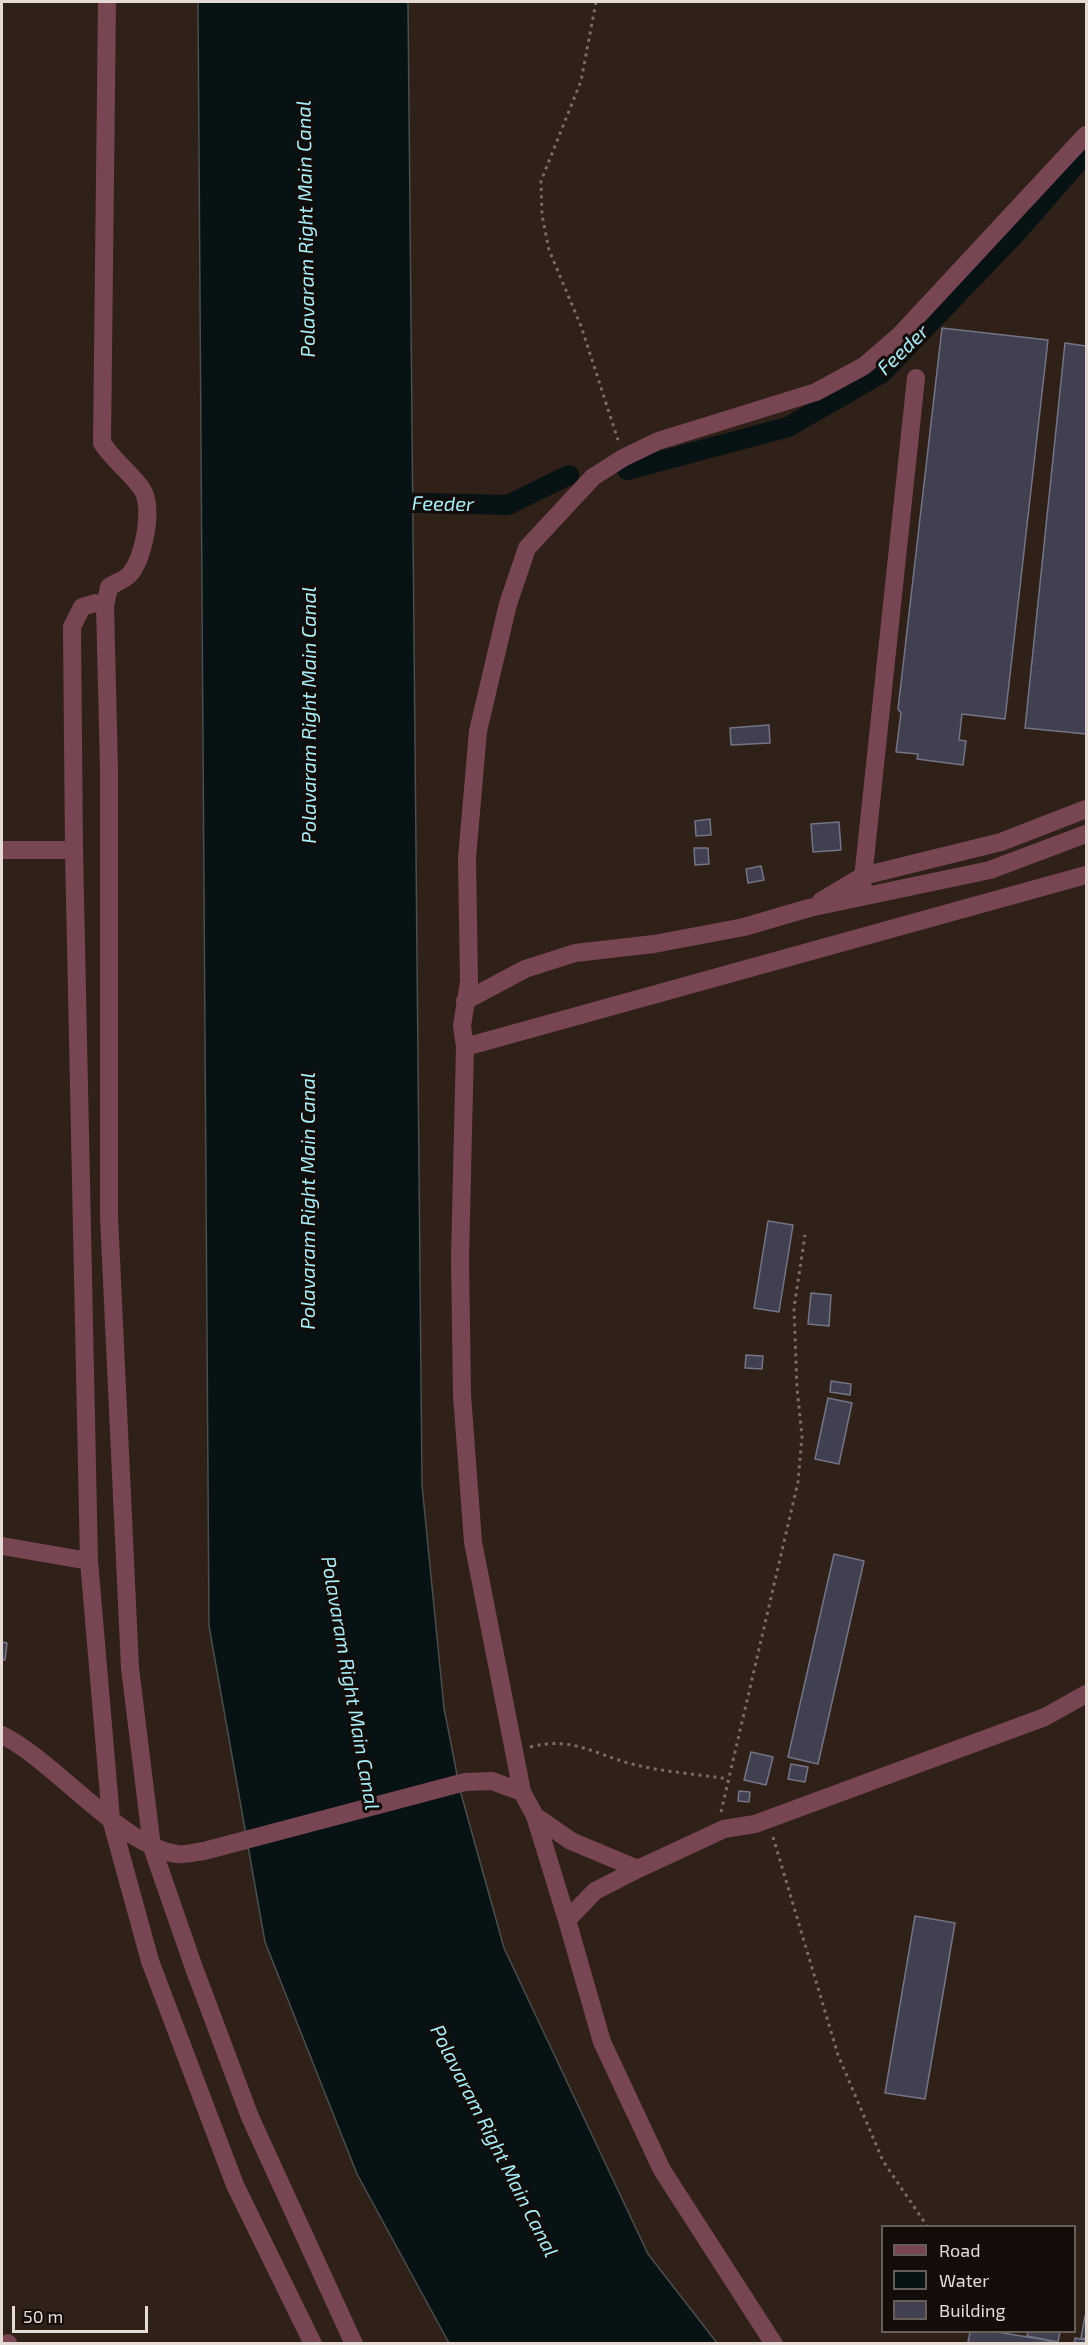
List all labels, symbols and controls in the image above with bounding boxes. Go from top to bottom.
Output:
water label: Polavaram Right Main Canal [292,100,320,358]
water label: Feeder [872,320,934,380]
water label: Feeder [412,491,474,517]
water label: Polavaram Right Main Canal [297,586,321,844]
water label: Polavaram Right Main Canal [296,1072,320,1330]
water label: Polavaram Right Main Canal [316,1554,384,1812]
water label: Polavaram Right Main Canal [425,2021,563,2261]
legend [881,2225,1076,2333]
text: Road [939,2239,980,2261]
text: Water [939,2269,989,2291]
scale bar [15,2294,152,2332]
text: Building [939,2299,1006,2321]
text: 50 m [23,2305,63,2327]

